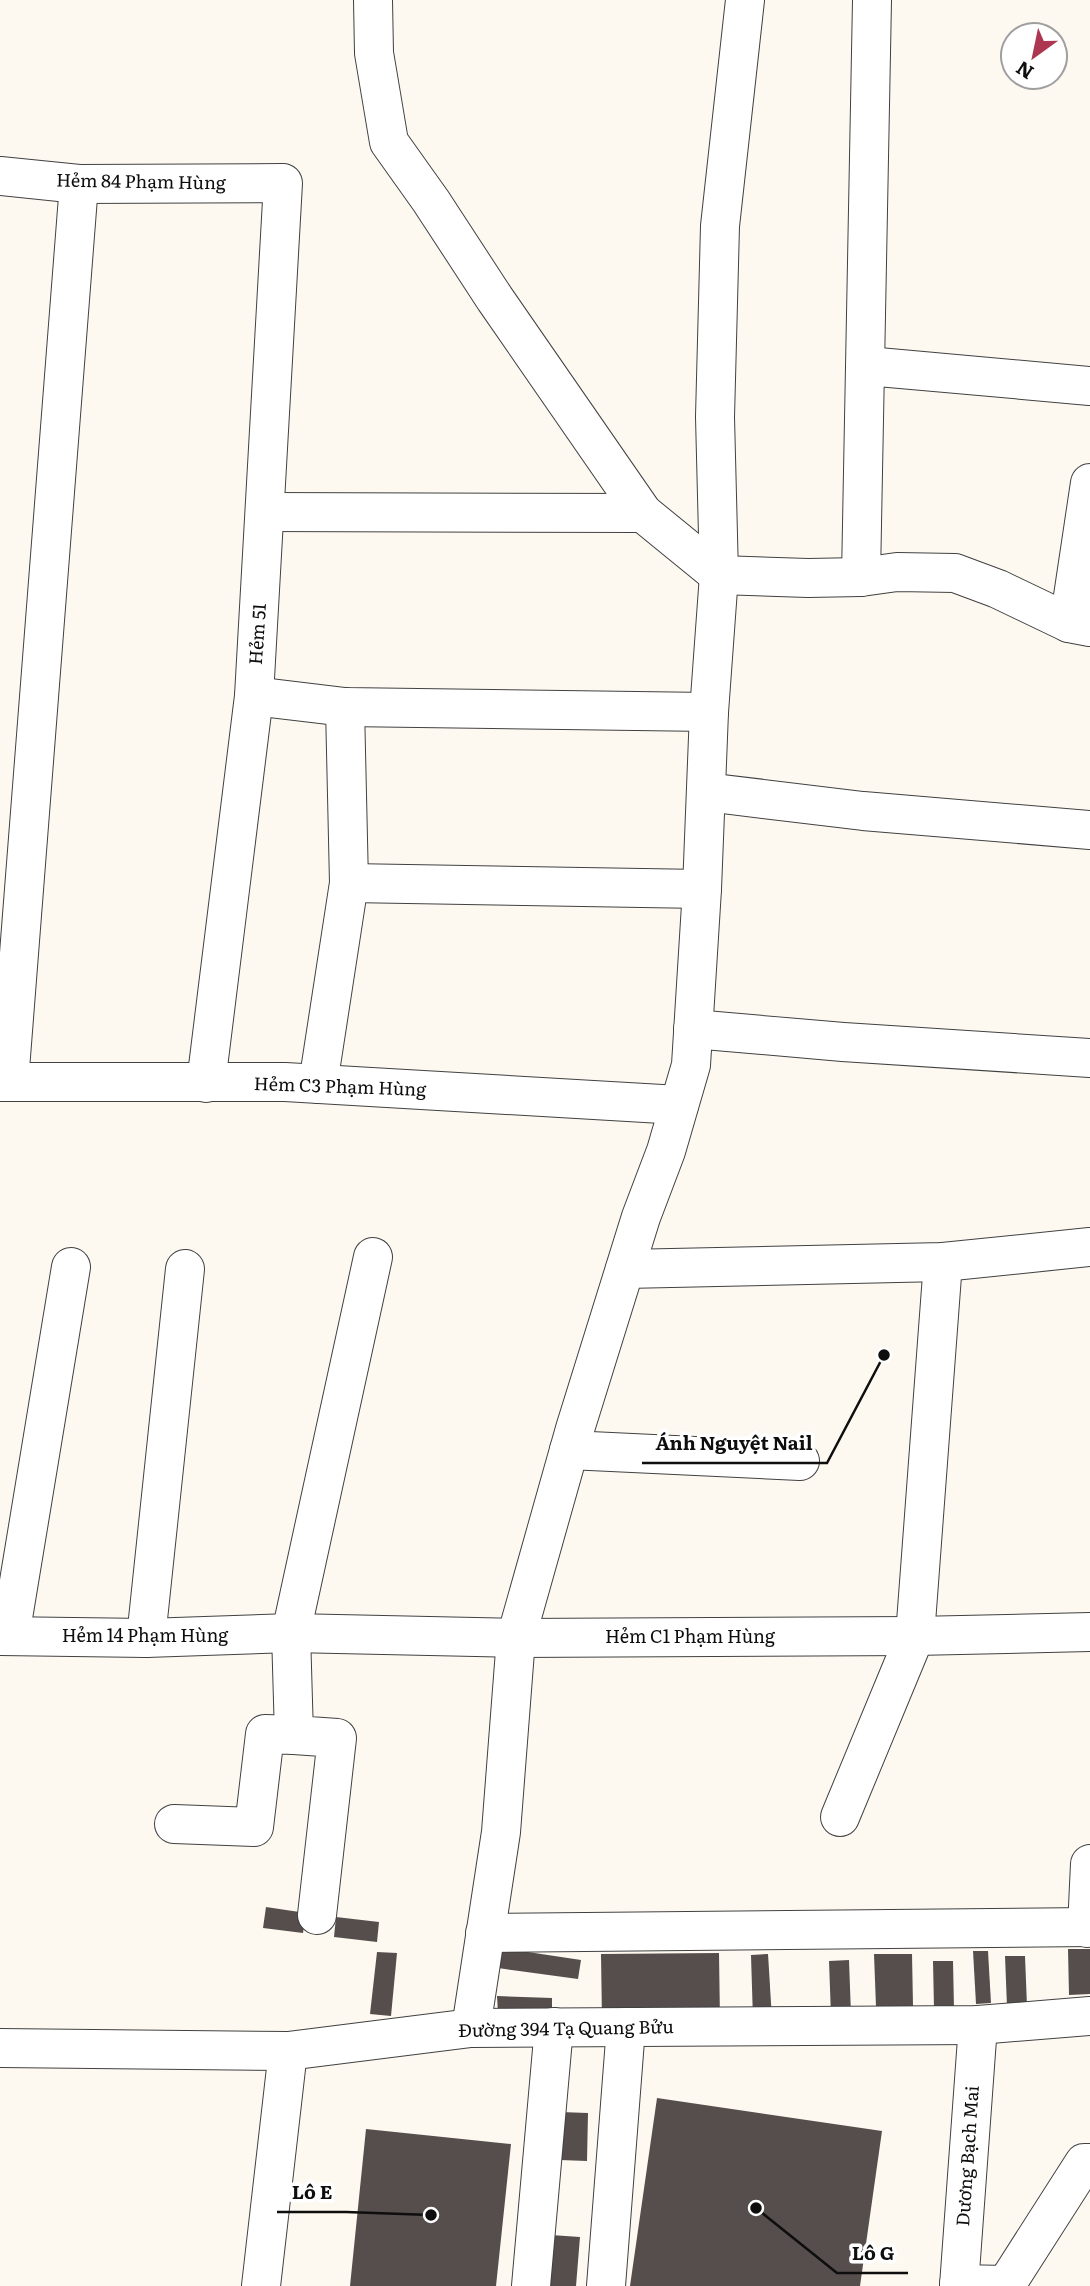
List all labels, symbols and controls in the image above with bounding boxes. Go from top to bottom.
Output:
north arrow [999,21,1069,91]
text: N [1010,55,1039,87]
street label: Hẻm 84 Phạm Hùng [56,166,227,195]
street label: Hẻm 51 [241,602,272,666]
street label: Hẻm C3 Phạm Hùng [253,1069,428,1102]
callout: Ánh Nguyệt Nail [642,1423,827,1463]
text: Ánh Nguyệt Nail [655,1428,813,1456]
street label: Hẻm 14 Phạm Hùng [62,1621,229,1648]
street label: Hẻm C1 Phạm Hùng [605,1622,776,1649]
street label: Đường 394 Tạ Quang Bửu [458,2012,674,2043]
street label: Dương Bạch Mai [948,2084,985,2227]
callout: Lô E [277,2172,346,2212]
text: Lô E [292,2177,332,2205]
callout: Lô G [837,2233,908,2273]
text: Lô G [852,2238,895,2266]

